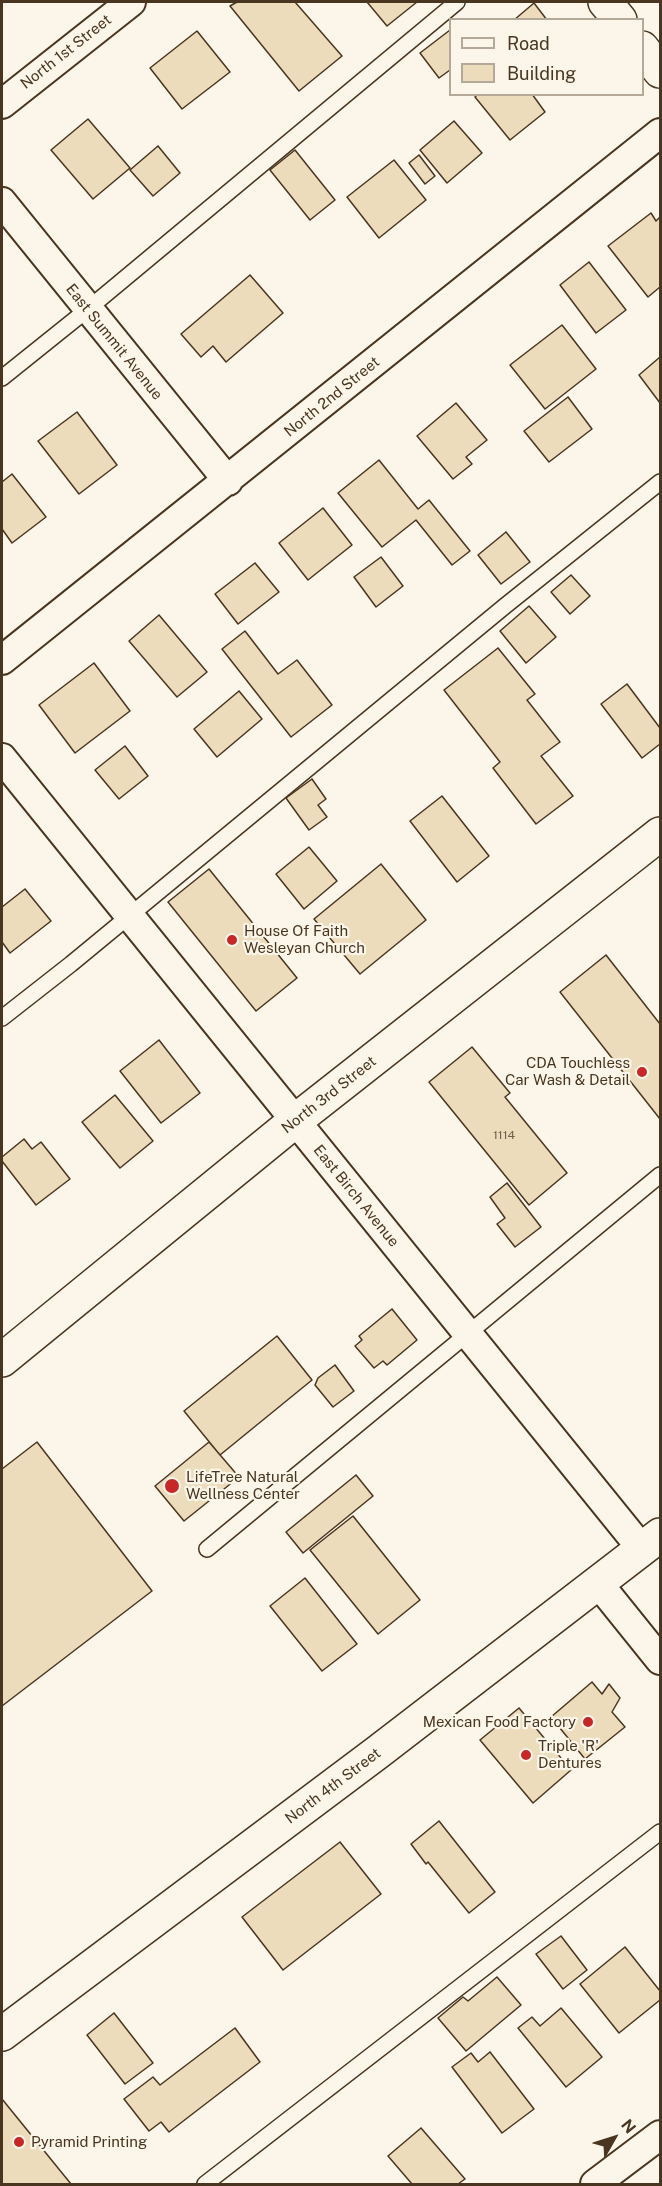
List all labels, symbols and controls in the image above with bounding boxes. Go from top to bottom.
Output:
street label: North 1st Street [17,11,115,93]
legend [449,18,644,96]
text: Road [507,33,550,54]
text: Building [507,63,576,84]
street label: East Summit Avenue [62,280,166,404]
street label: North 2nd Street [281,353,383,441]
place label: House Of Faith Wesleyan Church [244,922,365,957]
marker: House Of Faith Wesleyan Church [225,933,239,947]
street label: North 3rd Street [278,1052,380,1138]
place label: CDA Touchless Car Wash & Detail [505,1054,630,1089]
marker: CDA Touchless Car Wash & Detail [635,1065,649,1079]
house number: 1114 [493,1128,515,1142]
street label: East Birch Avenue [309,1141,403,1251]
place label: LifeTree Natural Wellness Center [186,1468,300,1503]
marker: LifeTree Natural Wellness Center [163,1477,181,1495]
place label: Mexican Food Factory [423,1713,576,1731]
marker: Mexican Food Factory [581,1715,595,1729]
place label: Triple 'R' Dentures [538,1737,602,1772]
street label: North 4th Street [282,1744,384,1828]
marker: Triple 'R' Dentures [519,1748,533,1762]
north arrow [584,2108,644,2168]
text: N [617,2116,640,2137]
place label: Pyramid Printing [31,2133,147,2151]
marker: Pyramid Printing [12,2135,26,2149]

